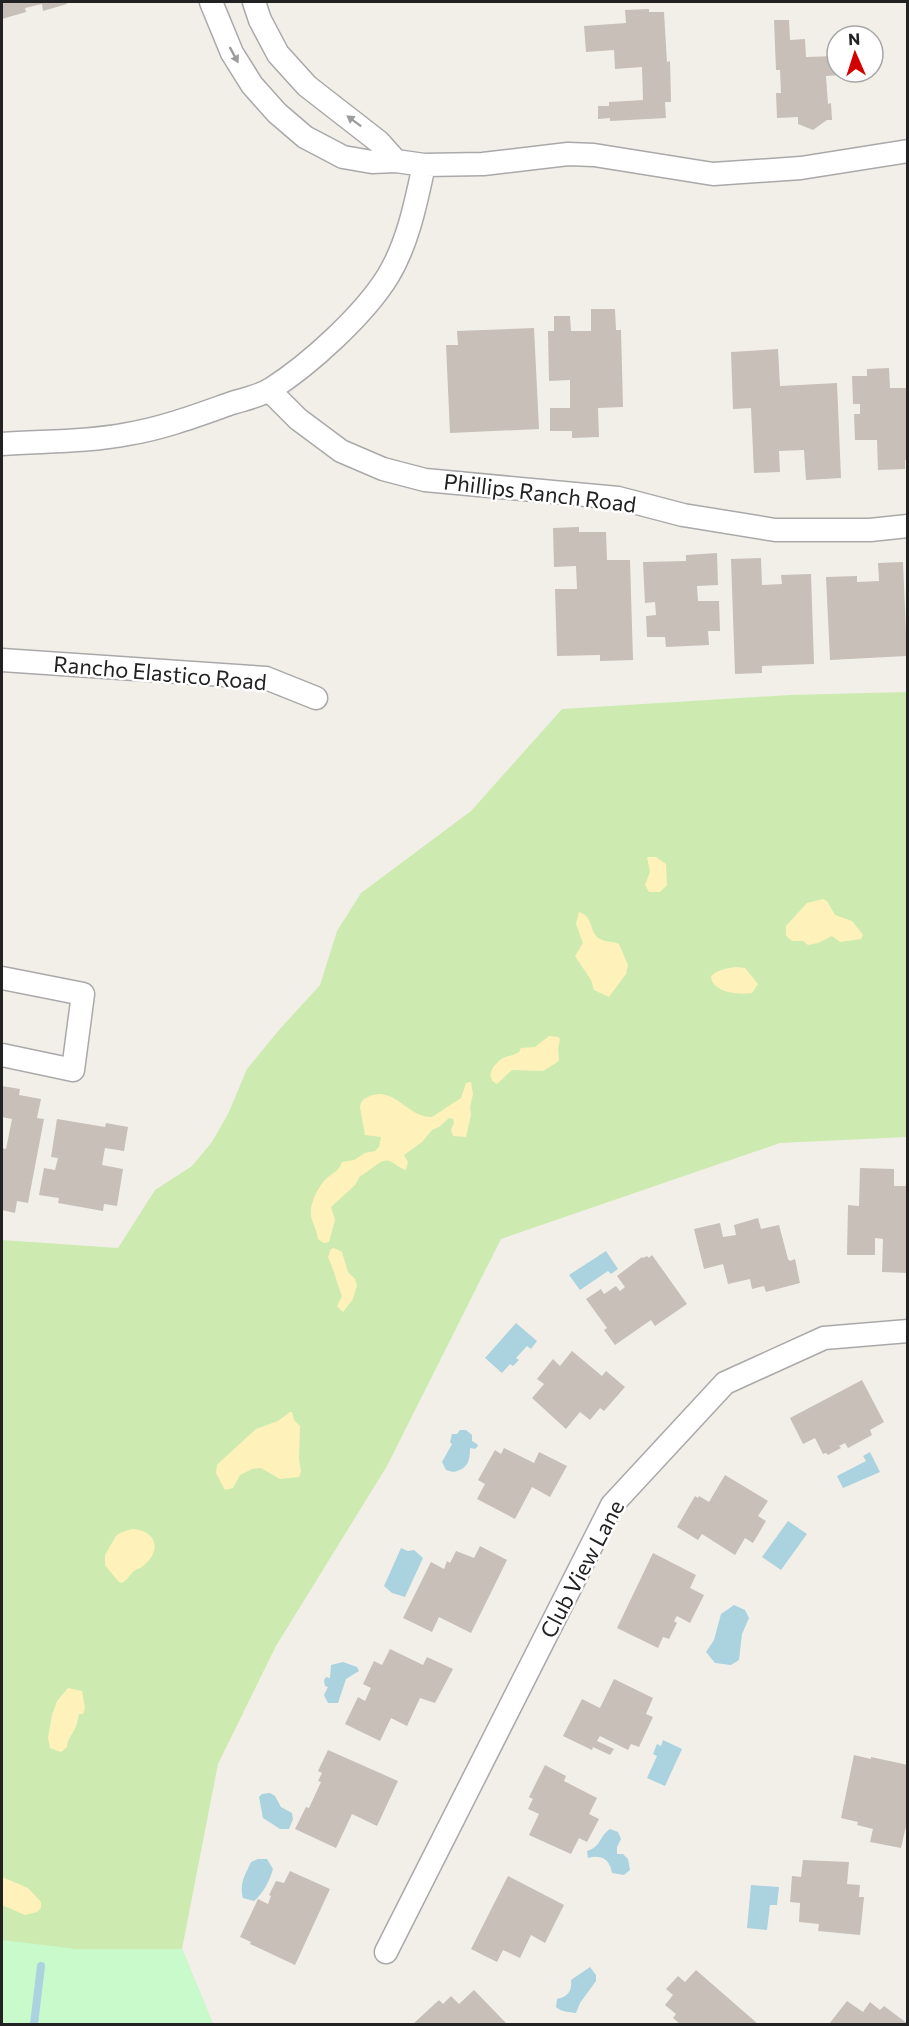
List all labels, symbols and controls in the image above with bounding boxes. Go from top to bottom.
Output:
north arrow [825,24,885,84]
text: N [848,29,861,48]
one-way arrow [229,47,239,64]
one-way arrow [346,115,362,127]
street label: Phillips Ranch Road [442,467,638,518]
street label: Rancho Elastico Road [52,650,268,695]
street label: Club View Lane [534,1495,629,1642]

